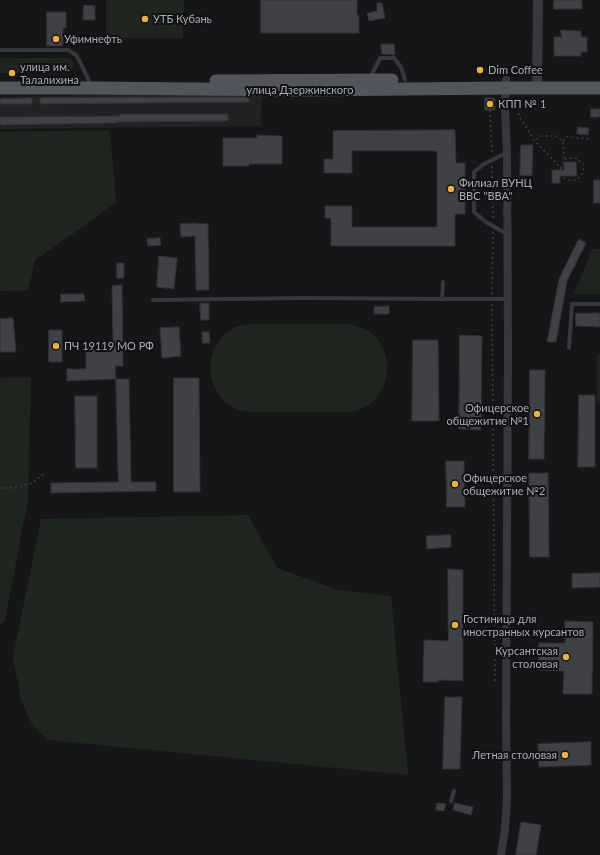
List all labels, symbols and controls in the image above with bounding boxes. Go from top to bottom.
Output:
place label: УТБ Кубань [153,12,212,26]
marker: УТБ Кубань [140,14,150,24]
place label: Уфимнефть [64,32,122,46]
marker: Уфимнефть [51,34,61,44]
place label: улица им. Талалихина [20,60,79,86]
place label: Dim Coffee [488,63,543,77]
marker: Dim Coffee [475,65,485,75]
marker: улица им. Талалихина [7,68,17,78]
street label: улица Дзержинского [247,83,353,97]
place label: КПП № 1 [498,97,546,111]
marker: КПП № 1 [485,99,495,109]
place label: Филиал ВУНЦ ВВС "ВВА" [459,176,532,202]
marker: Филиал ВУНЦ ВВС "ВВА" [446,184,456,194]
place label: ПЧ 19119 МО РФ [64,339,154,353]
marker: ПЧ 19119 МО РФ [51,341,61,351]
place label: Офицерское общежитие №1 [447,401,529,427]
marker: Офицерское общежитие №1 [532,409,542,419]
place label: Офицерское общежитие №2 [463,471,545,497]
marker: Офицерское общежитие №2 [450,479,460,489]
place label: Гостиница для иностранных курсантов [463,612,584,638]
marker: Гостиница для иностранных курсантов [450,620,460,630]
place label: Курсантская столовая [495,644,558,670]
marker: Курсантская столовая [561,652,571,662]
place label: Летная столовая [472,748,557,762]
marker: Летная столовая [560,750,570,760]

